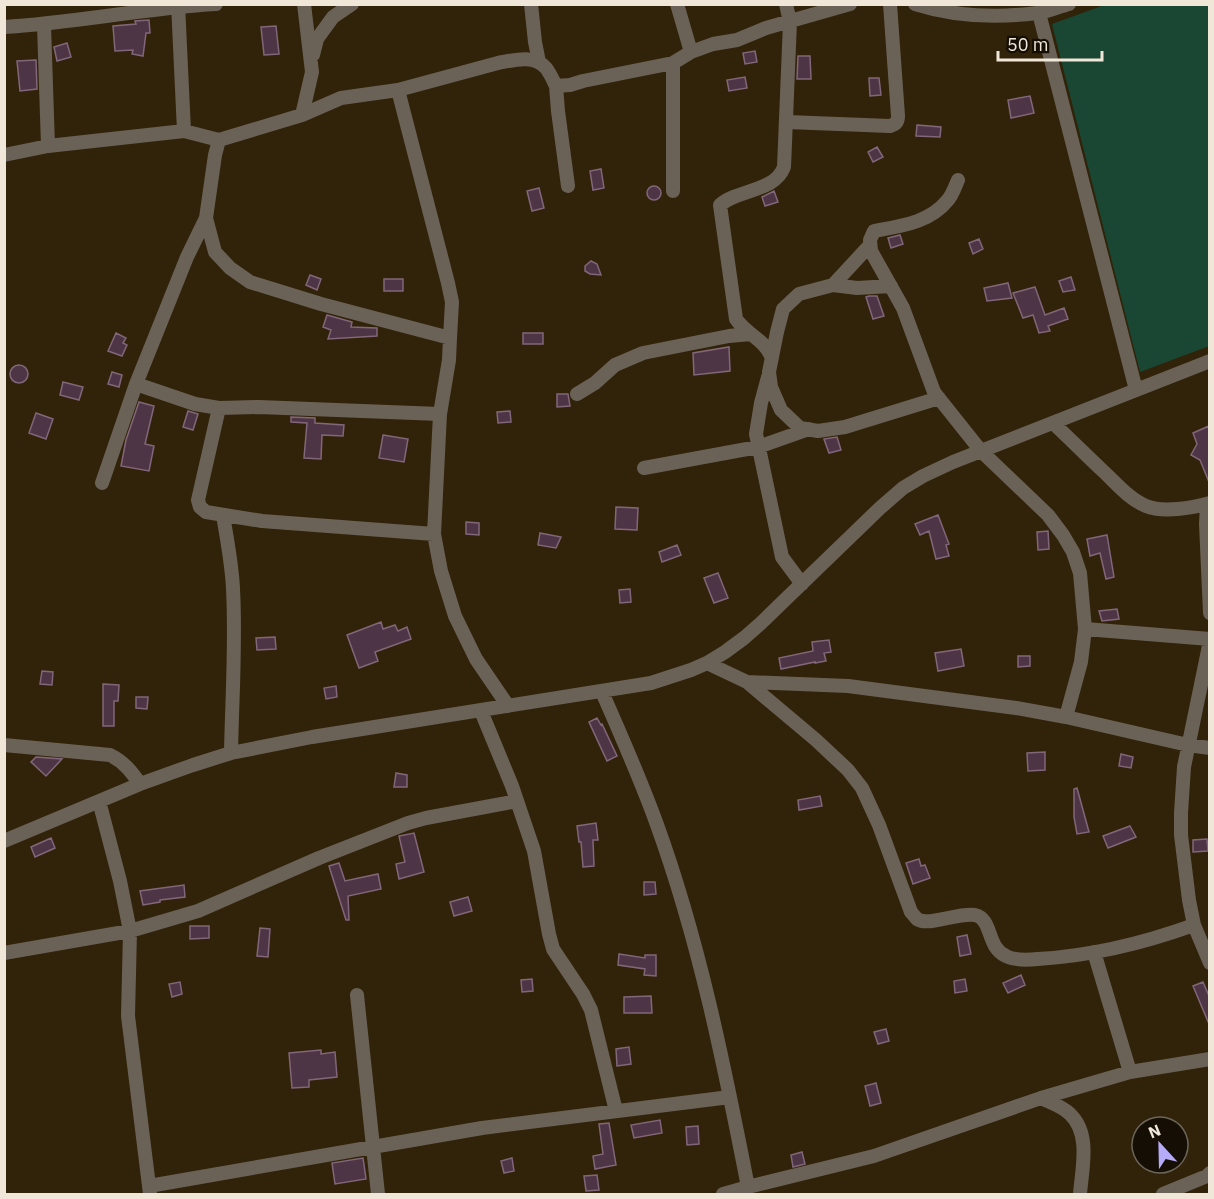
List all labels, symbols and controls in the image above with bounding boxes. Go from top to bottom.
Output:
scale bar [998,24,1102,62]
text: 50 m [1007,33,1049,56]
north arrow [1130,1115,1190,1175]
text: N [1145,1120,1164,1143]

